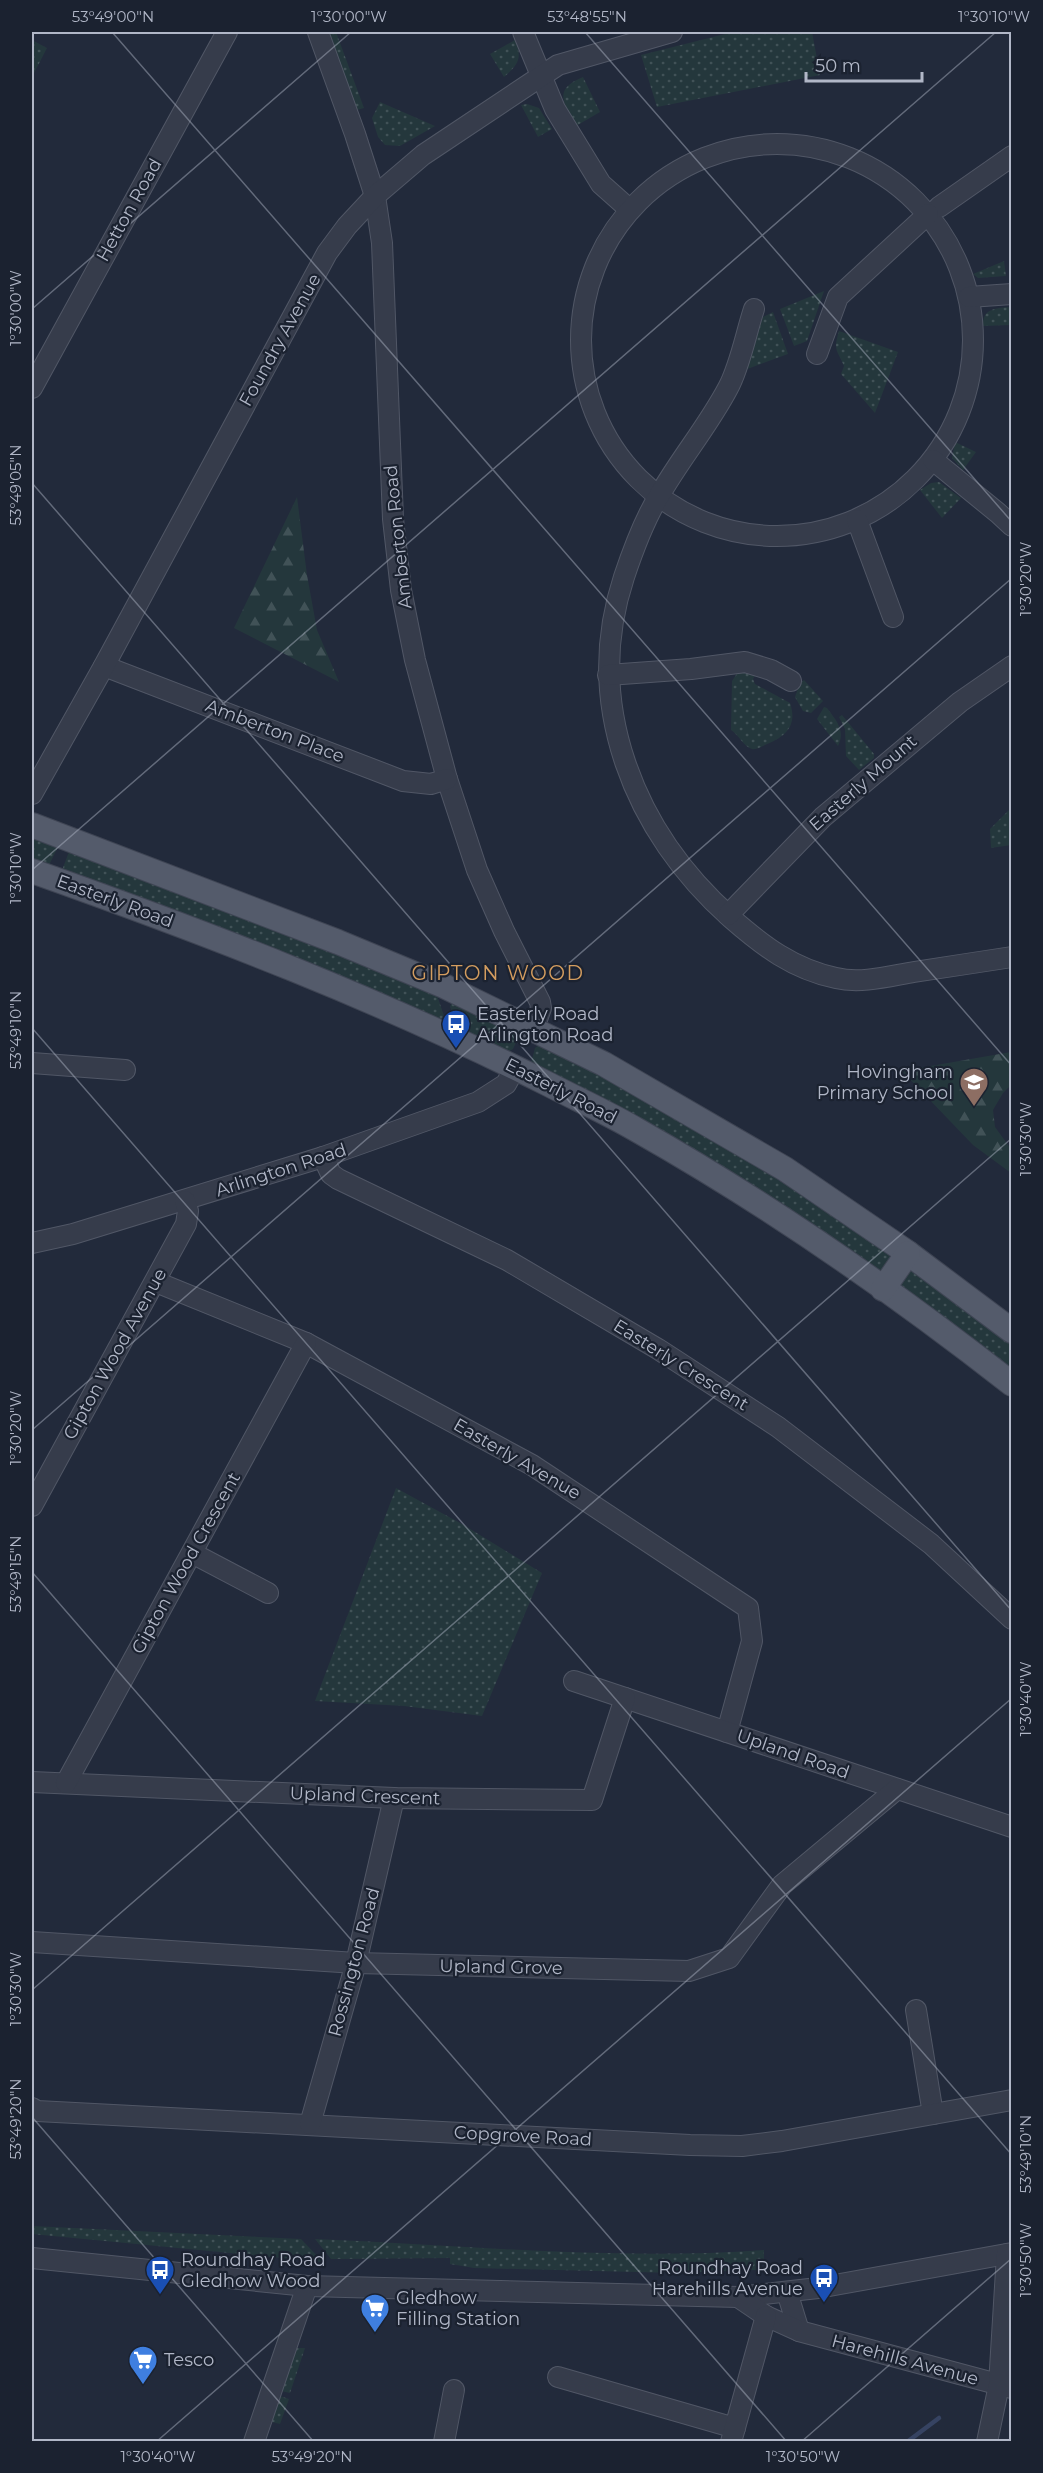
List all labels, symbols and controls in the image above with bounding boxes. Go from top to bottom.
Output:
text: 53°49'00"N [72,7,154,26]
text: 1°30'00"W [311,7,387,26]
text: 53°48'55"N [547,7,627,26]
text: 1°30'10"W [958,7,1030,26]
scale bar [806,45,922,83]
text: 50 m [815,55,861,77]
street label: Hetton Road [92,154,166,266]
text: 1°30'00"W [6,270,25,346]
street label: Foundry Avenue [234,270,326,410]
text: 53°49'05"N [6,445,25,525]
street label: Amberton Road [379,464,417,610]
text: 1°30'20"W [1016,541,1035,616]
street label: Amberton Place [202,694,348,768]
street label: Easterly Mount [805,730,921,836]
text: 1°30'10"W [6,832,25,904]
street label: Easterly Road [54,870,176,932]
district label: GIPTON WOOD [411,961,585,985]
text: 53°49'10"N [6,991,25,1069]
place label: Easterly Road Arlington Road [477,1003,613,1046]
bus stop icon: Easterly Road Arlington Road [440,1008,472,1050]
street label: Easterly Road [501,1053,621,1129]
place label: Hovingham Primary School [817,1061,953,1104]
school or university icon: Hovingham Primary School [958,1066,990,1108]
text: 1°30'30"W [1016,1101,1035,1176]
street label: Arlington Road [213,1138,349,1202]
street label: Gipton Wood Avenue [59,1264,171,1444]
street label: Easterly Crescent [609,1315,753,1415]
text: 1°30'20"W [6,1390,25,1465]
street label: Easterly Avenue [449,1414,585,1504]
street label: Gipton Wood Crescent [127,1468,245,1658]
text: 53°49'15"N [6,1536,25,1612]
text: 1°30'40"W [1016,1661,1035,1737]
street label: Upland Road [734,1724,852,1784]
street label: Upland Crescent [289,1782,441,1810]
street label: Rossington Road [324,1885,384,2039]
text: 1°30'30"W [6,1951,25,2026]
street label: Upland Grove [439,1955,563,1979]
text: 53°49'20"N [6,2078,25,2160]
text: 53°49'10"N [1016,2115,1035,2193]
street label: Copgrove Road [453,2121,593,2151]
text: 1°30'50"W [1016,2222,1035,2297]
place label: Roundhay Road Gledhow Wood [181,2249,326,2292]
bus stop icon: Roundhay Road Gledhow Wood [144,2254,176,2296]
place label: Roundhay Road Harehills Avenue [652,2257,803,2300]
bus stop icon: Roundhay Road Harehills Avenue [808,2262,840,2304]
place label: Gledhow Filling Station [396,2287,520,2330]
supermarket icon: Gledhow Filling Station [359,2292,391,2334]
street label: Harehills Avenue [829,2330,981,2390]
supermarket icon: Tesco [127,2344,159,2386]
place label: Tesco [164,2349,214,2371]
text: 1°30'40"W [120,2447,196,2466]
text: 53°49'20"N [271,2447,353,2466]
text: 1°30'50"W [766,2447,841,2466]

